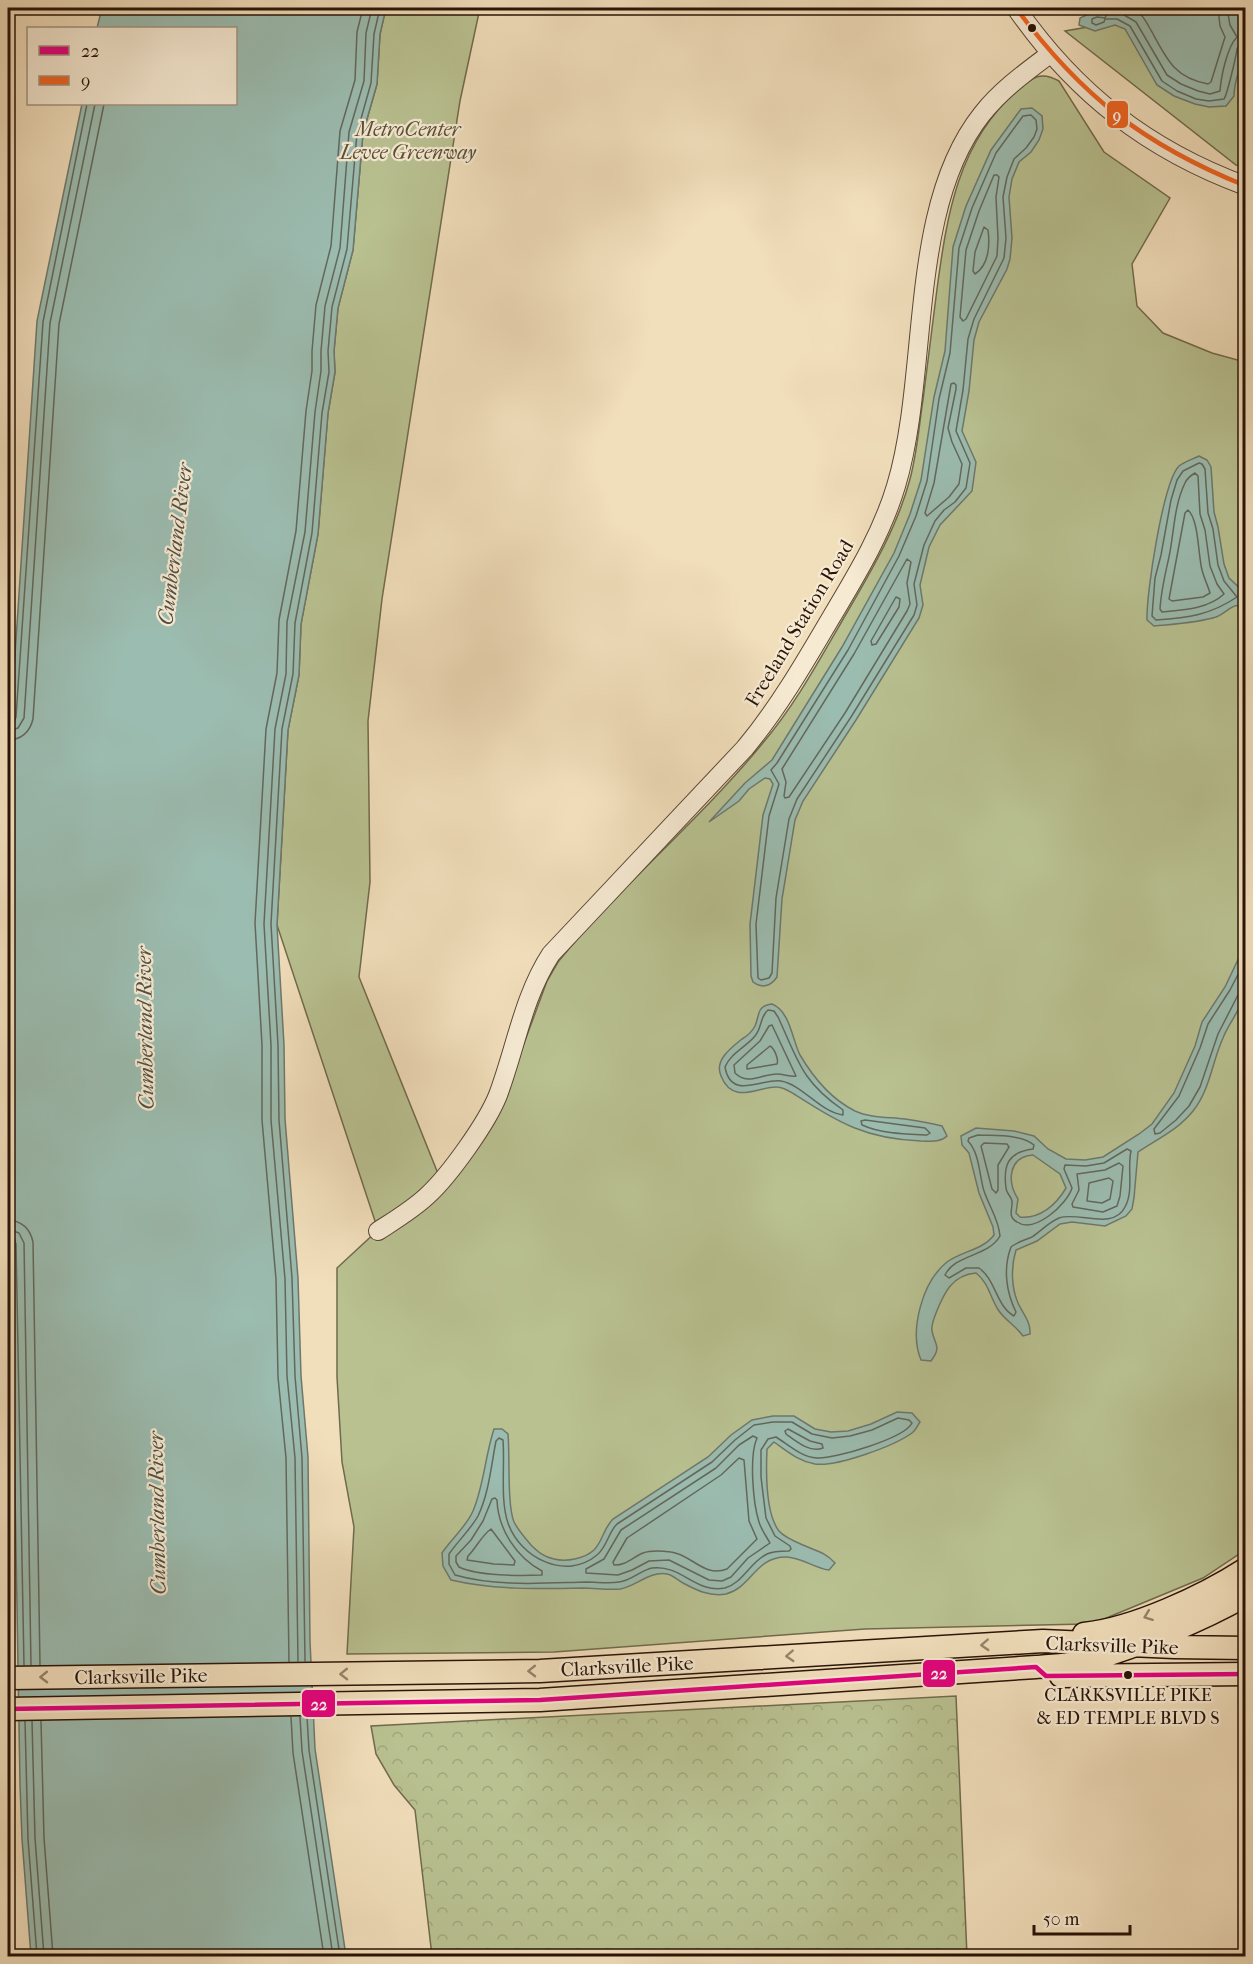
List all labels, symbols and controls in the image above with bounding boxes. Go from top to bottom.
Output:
unlabelled marker [1026,22,1038,34]
legend [27,27,237,105]
text: 22 [81,41,100,62]
text: 9 [81,71,90,92]
line badge: 9 [1106,100,1129,129]
text: 9 [1112,106,1121,126]
park label: MetroCenter Levee Greenway [338,118,477,164]
water label: Cumberland River [153,460,197,626]
street label: Freeland Station Road [741,535,859,711]
water label: Cumberland River [132,945,158,1110]
water label: Cumberland River [144,1430,170,1595]
one-way arrow [1144,1609,1155,1621]
street label: Clarksville Pike [1045,1632,1179,1659]
one-way arrow [980,1638,989,1651]
one-way arrow [785,1649,794,1662]
street label: Clarksville Pike [560,1652,694,1681]
line badge: 22 [922,1659,956,1688]
street label: Clarksville Pike [74,1664,208,1689]
one-way arrow [528,1664,537,1677]
text: 22 [931,1664,947,1683]
one-way arrow [340,1667,349,1680]
marker: CLARKSVILLE PIKE & ED TEMPLE BLVD S [1122,1669,1134,1681]
one-way arrow [40,1671,49,1683]
place label: CLARKSVILLE PIKE & ED TEMPLE BLVD S [1037,1685,1219,1729]
line badge: 22 [301,1689,336,1718]
text: 22 [311,1695,327,1714]
scale bar [1034,1898,1130,1936]
text: 50 m [1043,1909,1080,1930]

